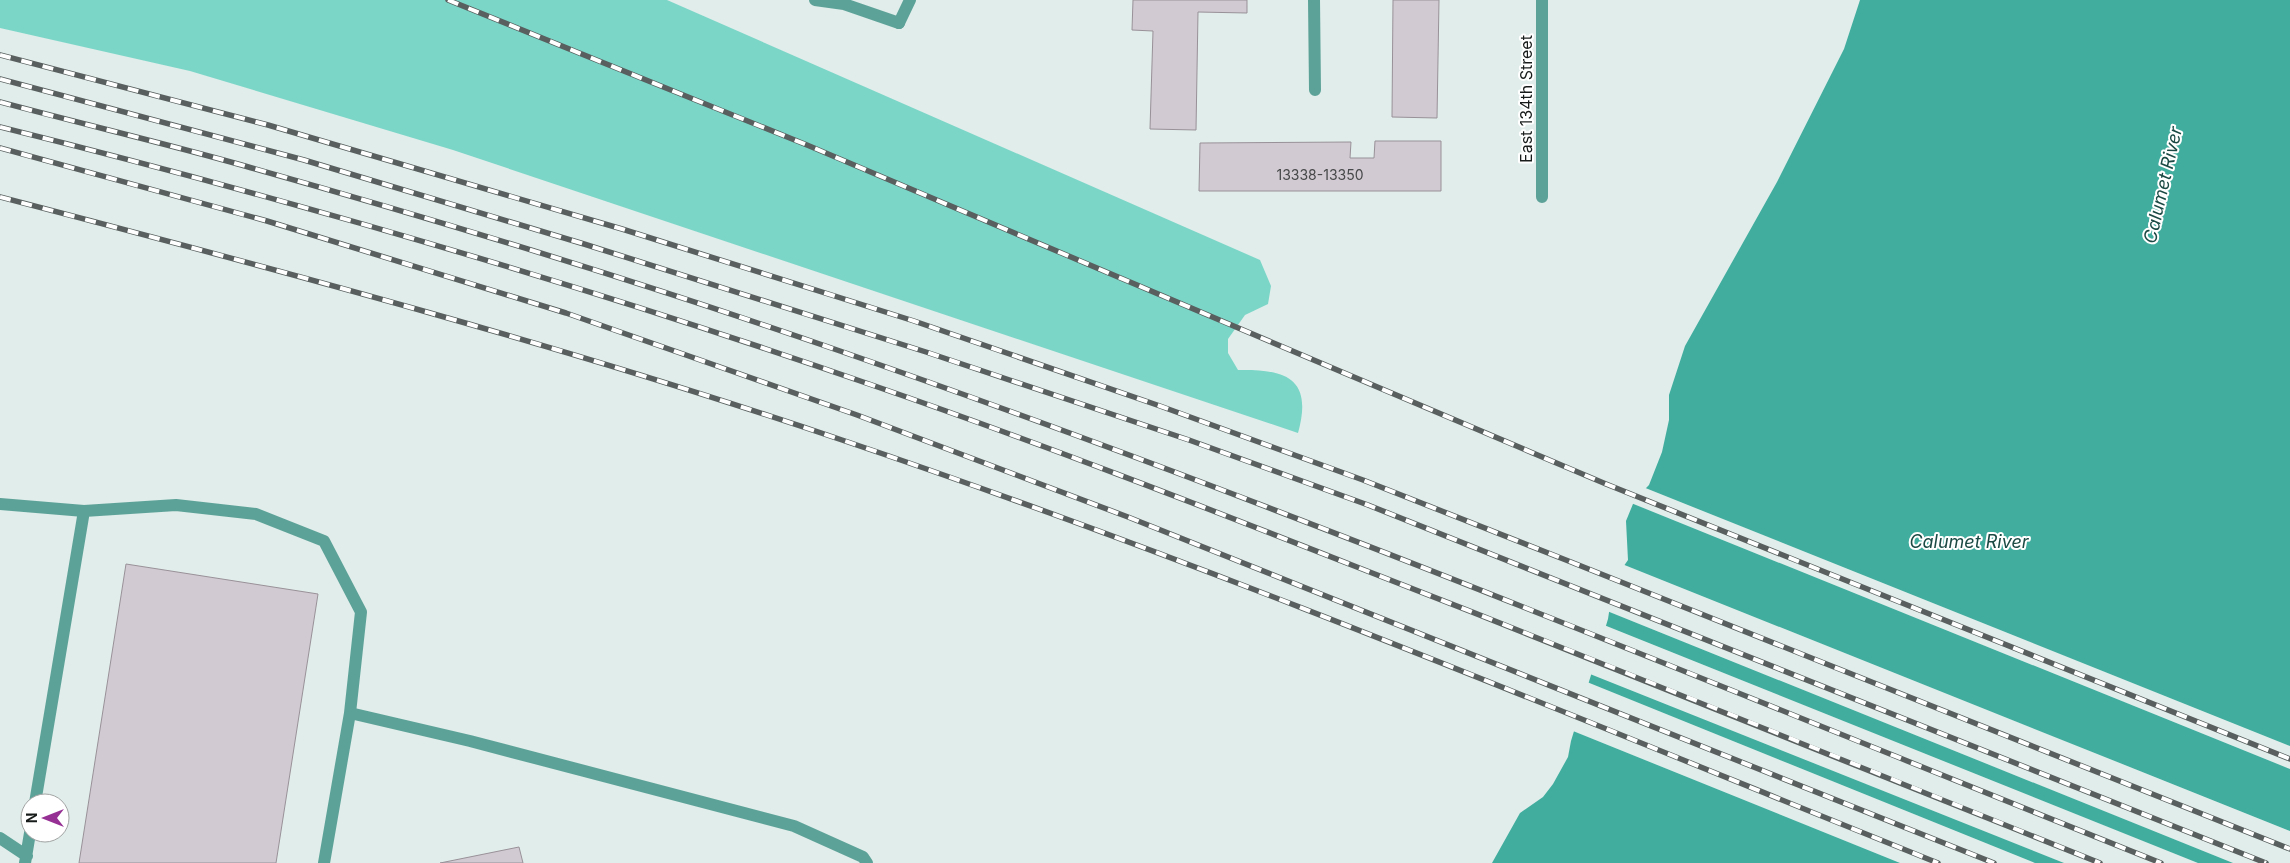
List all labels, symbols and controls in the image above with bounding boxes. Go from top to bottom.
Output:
street label: East 134th Street [1516,35,1536,163]
water label: Calumet River [2139,123,2186,245]
house number: 13338-13350 [1276,166,1364,183]
water label: Calumet River [1909,531,2030,552]
north arrow [20,793,70,843]
text: N [23,813,40,823]

